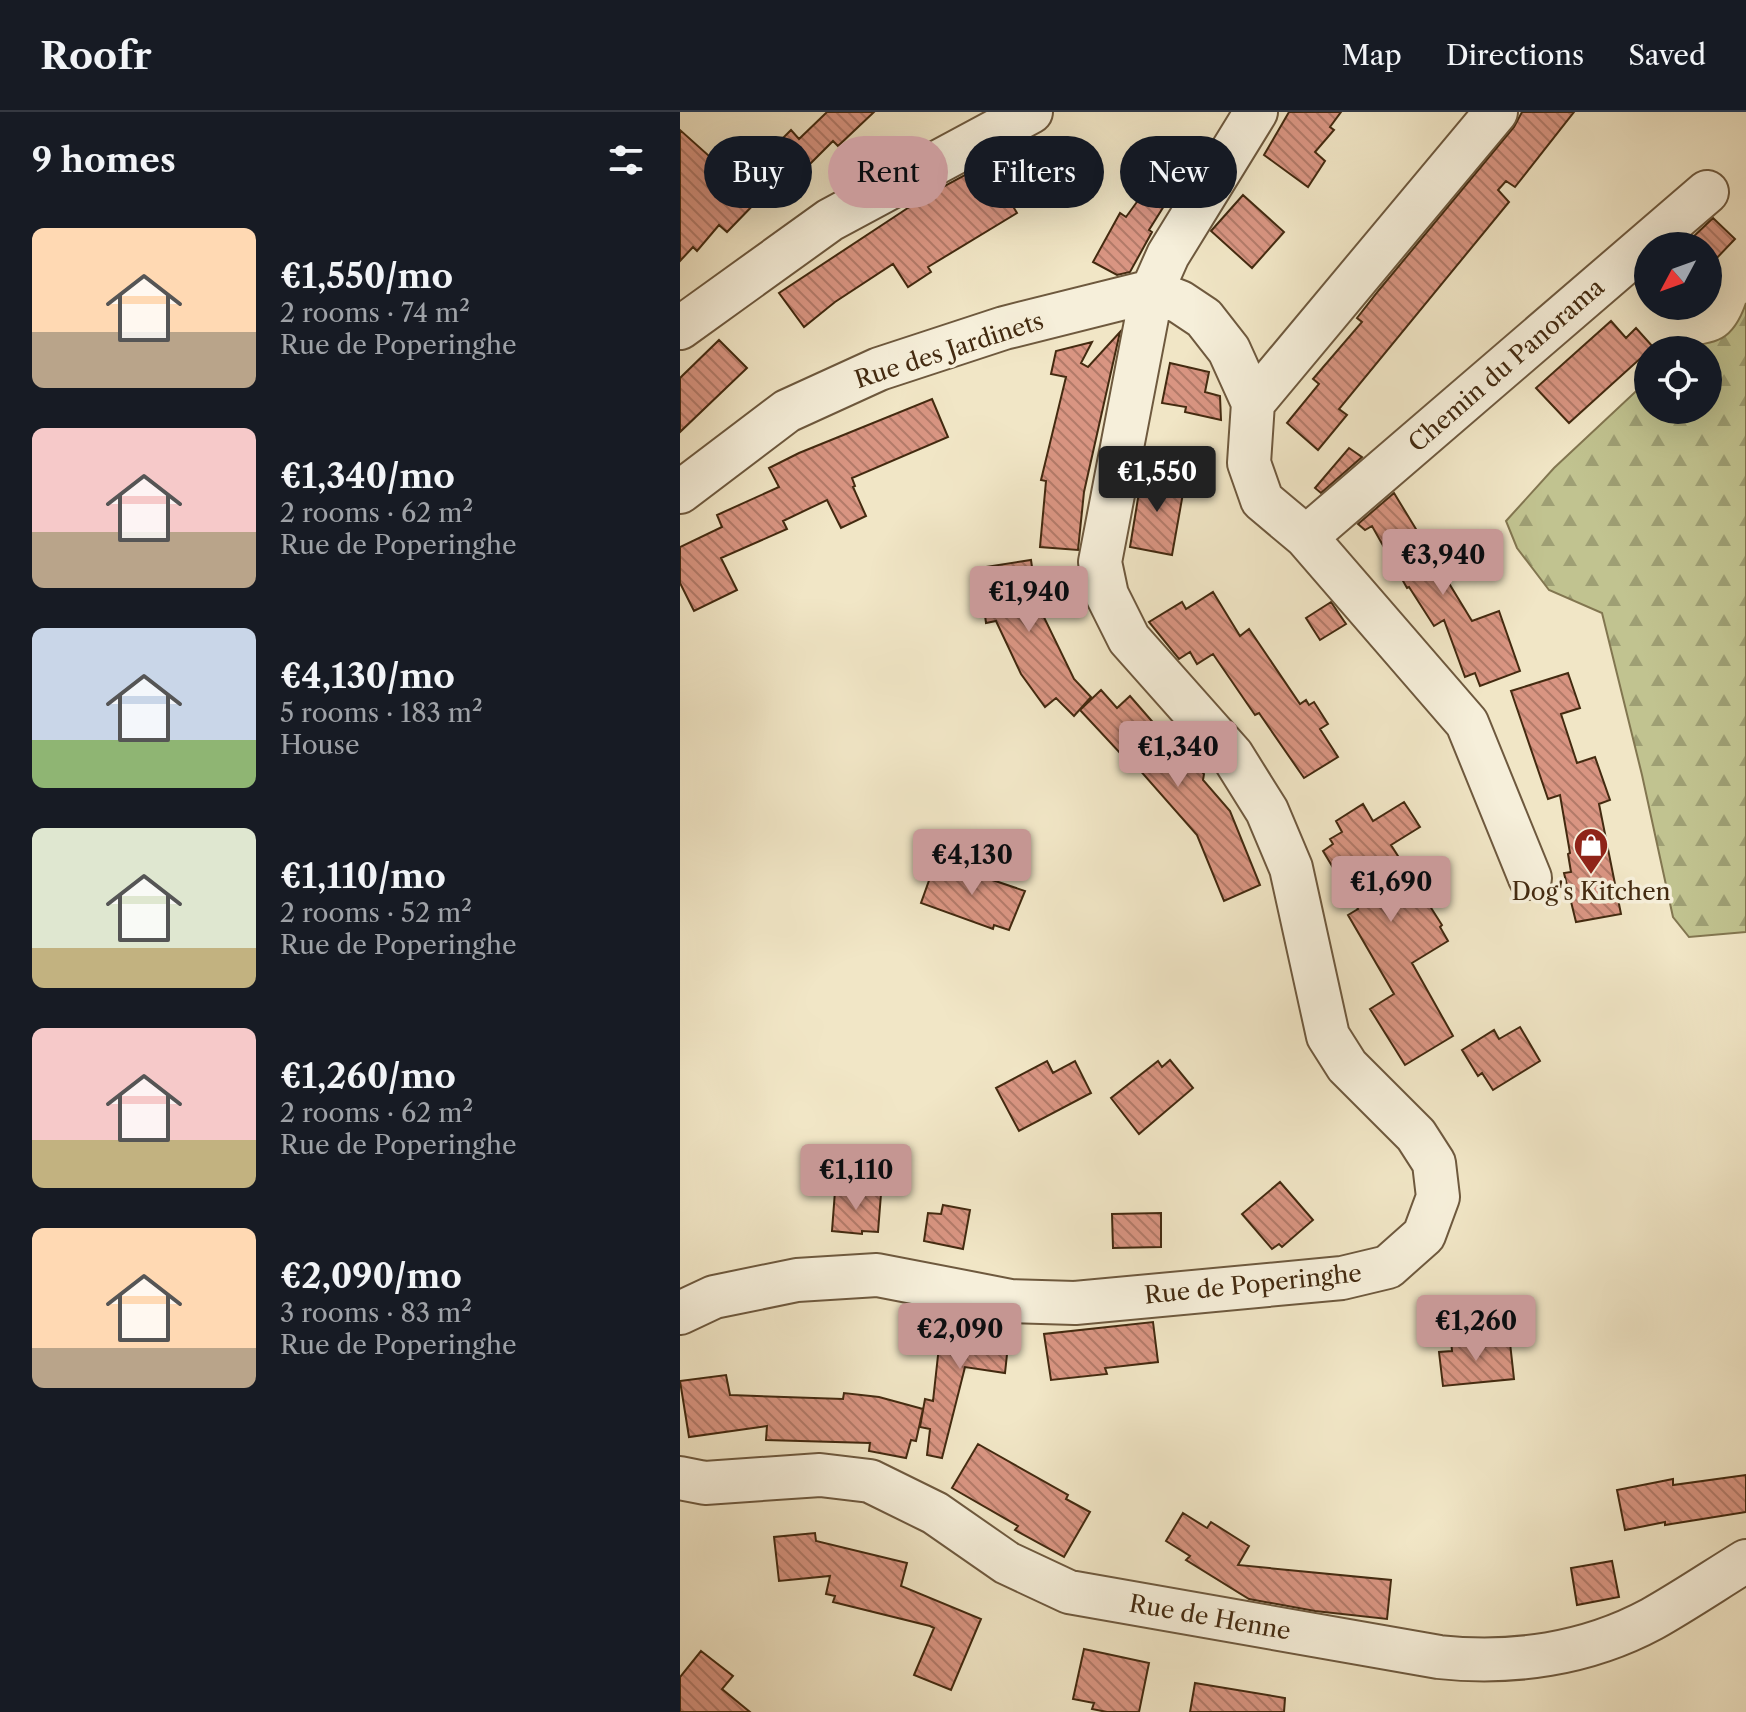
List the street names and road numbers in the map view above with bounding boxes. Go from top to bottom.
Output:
street label: Chemin du Panorama [1402,272,1610,458]
street label: Rue des Jardinets [851,306,1047,394]
street label: Rue de Poperinghe [1143,1258,1363,1310]
street label: Rue de Henne [1127,1589,1293,1645]

